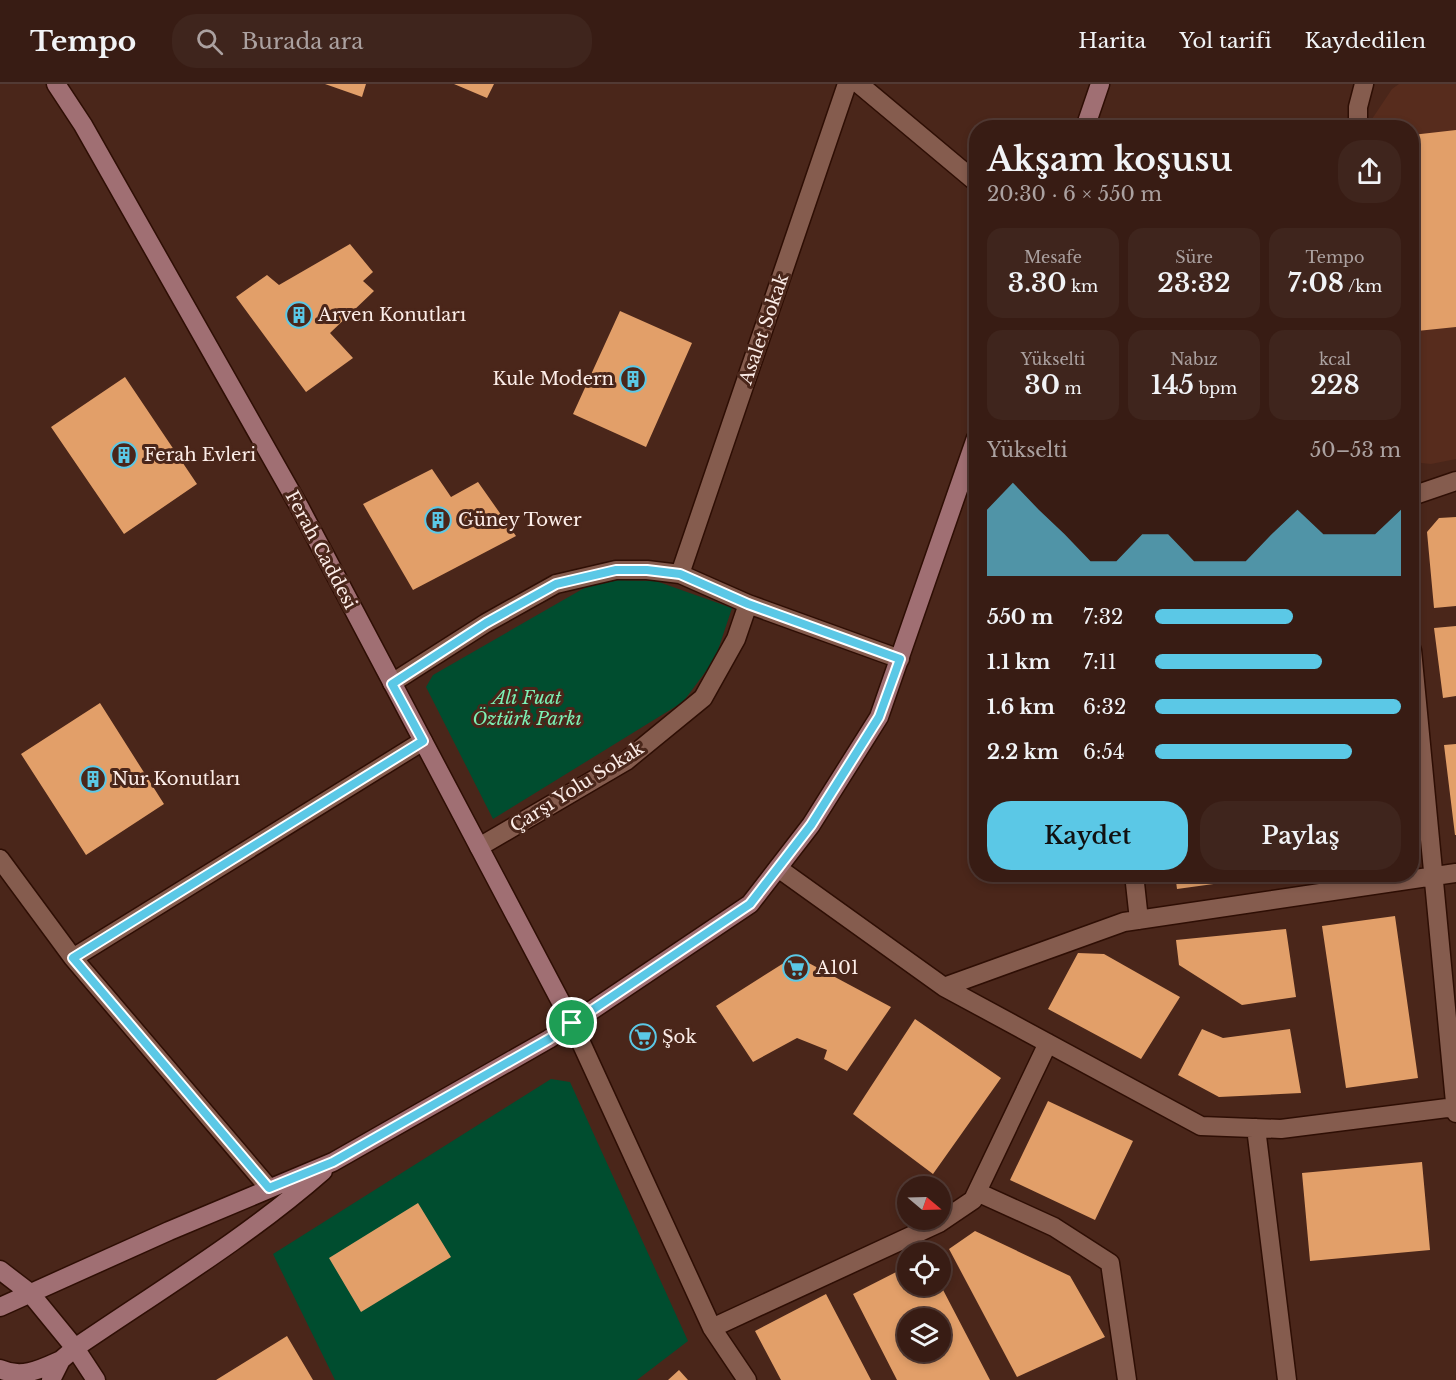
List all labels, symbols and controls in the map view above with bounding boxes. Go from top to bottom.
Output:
search box [172,14,592,68]
text: Tempo [30,24,136,59]
icon: search [193,25,226,58]
text: Burada ara [241,28,363,55]
text: Harita [1078,28,1146,54]
text: Yol tarifi [1179,28,1272,54]
text: Kaydedilen [1305,28,1426,54]
text: Akşam koşusu [987,139,1233,180]
button: share [1338,140,1401,203]
text: 20:30 · 6 × 550 m [987,182,1162,206]
text: Mesafe [1024,247,1082,267]
text: Süre [1175,247,1213,267]
text: Tempo [1306,247,1364,267]
text: 3.30 [1008,267,1067,299]
text: 23:32 [1157,267,1231,299]
text: 7:08 [1288,267,1344,299]
street label: Asalet Sokak [734,271,793,388]
text: km [1067,276,1098,296]
text: /km [1344,276,1382,296]
building icon: Arven Konutları [284,300,314,330]
place label: Arven Konutları [317,304,466,326]
text: Yükselti [1021,349,1085,369]
text: Nabız [1170,349,1218,369]
text: kcal [1319,349,1351,369]
building icon: Kule Modern [618,364,648,394]
place label: Kule Modern [492,368,614,390]
text: 30 [1024,369,1060,401]
text: 145 [1151,369,1194,401]
text: 228 [1310,369,1360,401]
text: m [1060,378,1082,398]
text: bpm [1194,378,1237,398]
text: Yükselti [987,438,1068,462]
text: 50–53 m [1310,438,1401,462]
building icon: Ferah Evleri [109,440,139,470]
place label: Ferah Evleri [144,444,256,466]
street label: Ferah Caddesi [281,487,361,613]
building icon: Güney Tower [423,505,453,535]
place label: Güney Tower [458,509,582,531]
text: 550 m [987,605,1053,629]
text: 7:32 [1083,605,1123,629]
text: 1.1 km [987,650,1050,674]
text: 7:11 [1083,650,1117,674]
park label: Ali Fuat Öztürk Parkı [472,687,582,730]
text: 1.6 km [987,695,1055,719]
text: 6:32 [1083,695,1126,719]
street label: Çarşı Yolu Sokak [506,737,648,837]
text: 2.2 km [987,740,1059,764]
text: 6:54 [1083,740,1125,764]
building icon: Nur Konutları [78,764,108,794]
place label: Nur Konutları [112,768,240,790]
button: Kaydet [987,801,1188,870]
button: Paylaş [1200,801,1401,870]
supermarket icon: A101 [781,953,811,983]
place label: A101 [815,957,859,979]
pin [546,997,597,1048]
icon: arrive [555,1006,588,1039]
supermarket icon: Şok [628,1022,658,1052]
place label: Şok [662,1026,696,1048]
north arrow [897,1176,951,1230]
map controls [897,1176,951,1362]
button: locate [897,1242,951,1296]
button: layers [897,1308,951,1362]

